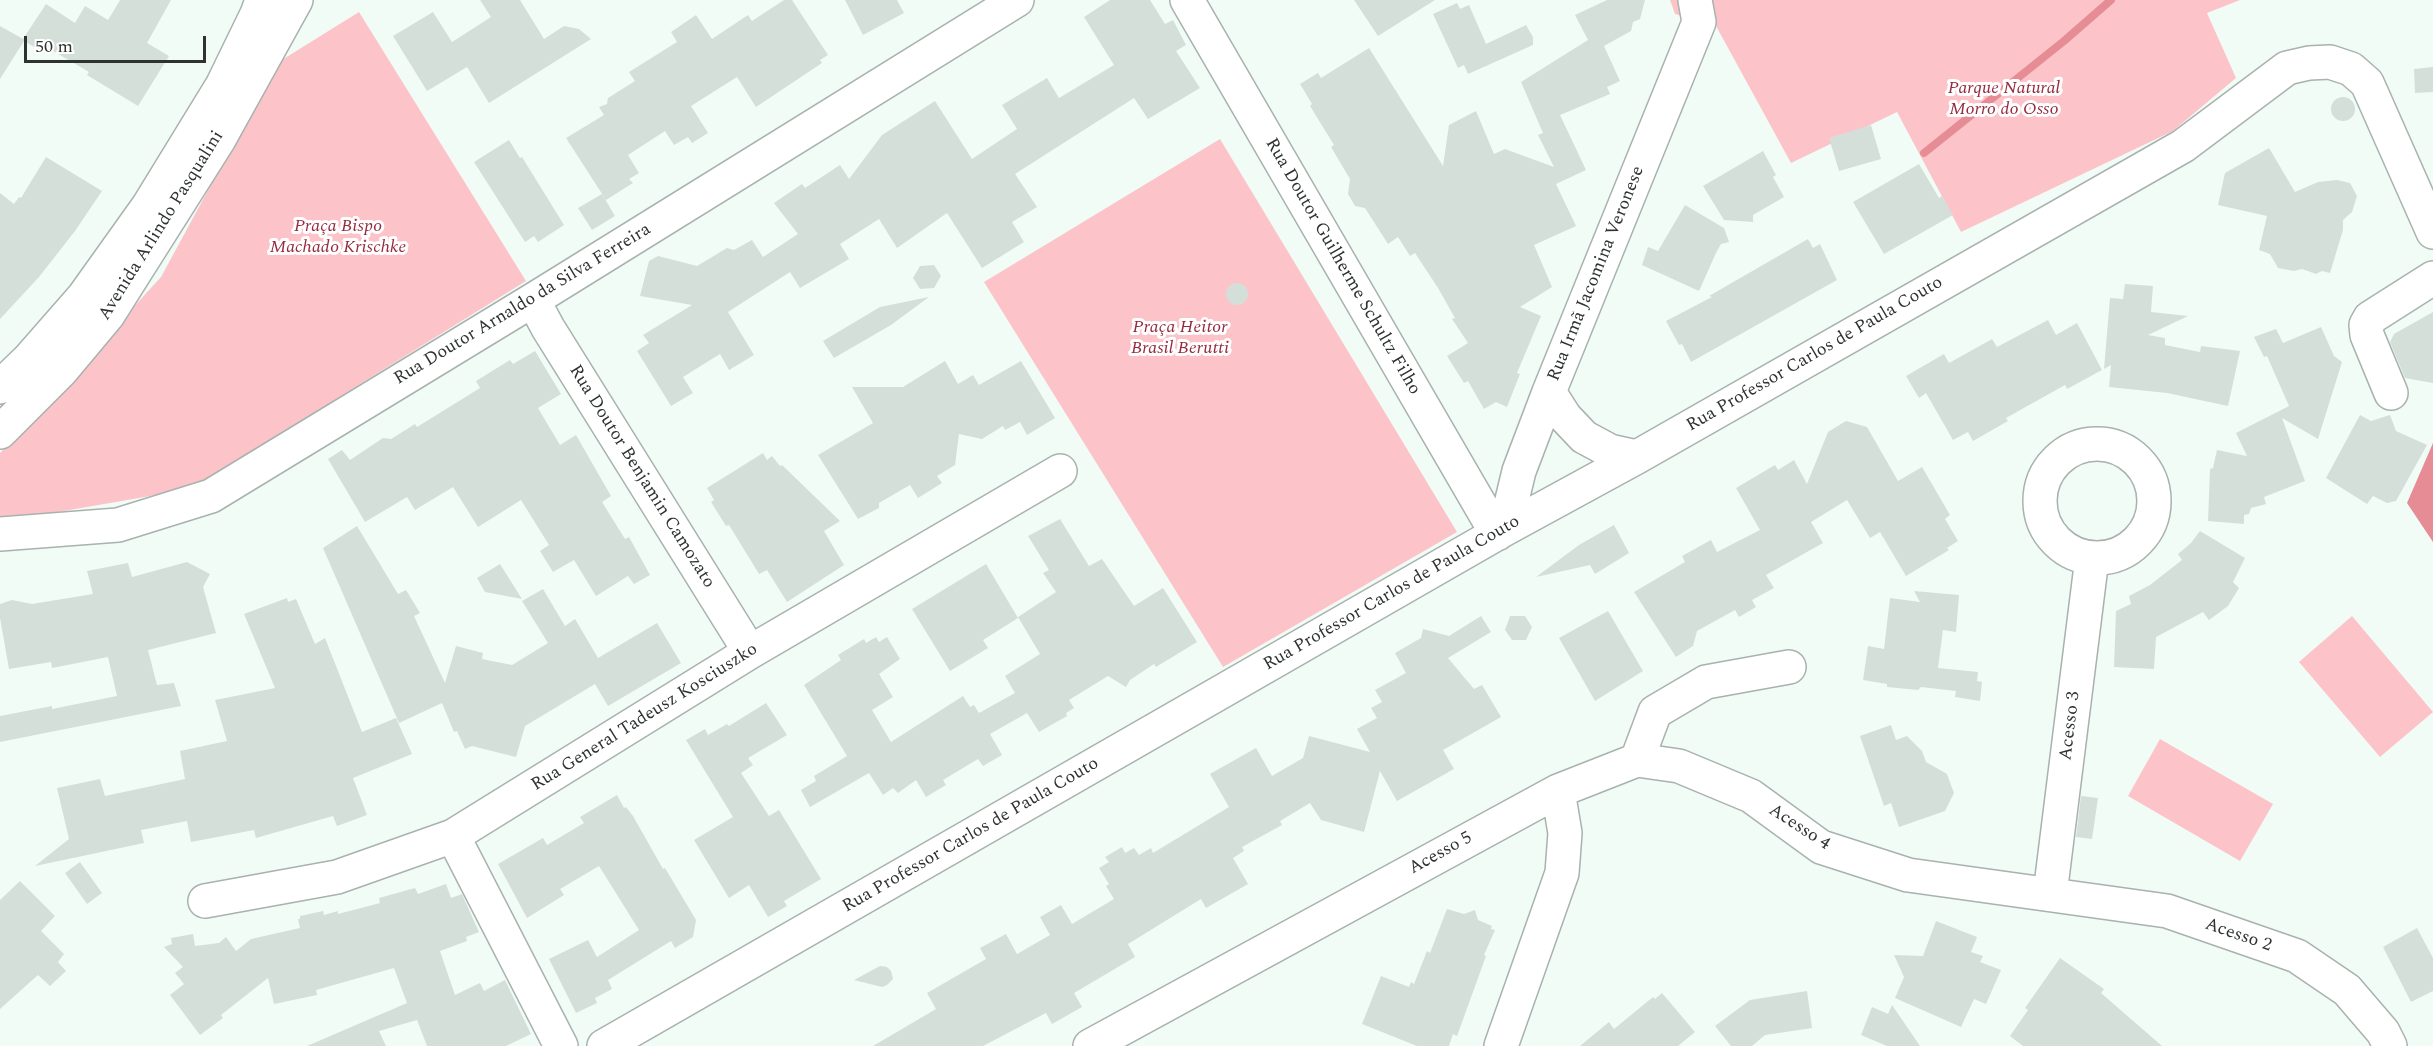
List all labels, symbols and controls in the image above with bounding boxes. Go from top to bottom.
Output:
scale bar [27,24,208,62]
text: 50 m [35,33,73,60]
park label: Parque Natural Morro do Osso [1948,78,2060,121]
street label: Avenida Arlindo Pasqualini [95,127,229,325]
street label: Rua Doutor Guilherme Schultz Filho [1259,135,1425,399]
street label: Rua Irmã Jacomina Veronese [1544,163,1650,385]
park label: Praça Bispo Machado Krischke [270,216,406,258]
street label: Rua Doutor Arnaldo da Silva Ferreira [391,220,655,390]
street label: Rua Professor Carlos de Paula Couto [1683,273,1947,437]
park label: Praça Heitor Brasil Berutti [1131,317,1229,360]
street label: Rua Doutor Benjamin Camozato [563,362,719,592]
street label: Rua Professor Carlos de Paula Couto [1260,512,1524,676]
street label: Rua General Tadeusz Kosciuszko [528,639,762,797]
street label: Acesso 3 [2056,690,2086,762]
street label: Rua Professor Carlos de Paula Couto [839,754,1103,918]
street label: Acesso 4 [1764,800,1834,856]
street label: Acesso 5 [1406,828,1476,880]
street label: Acesso 2 [2202,915,2274,957]

